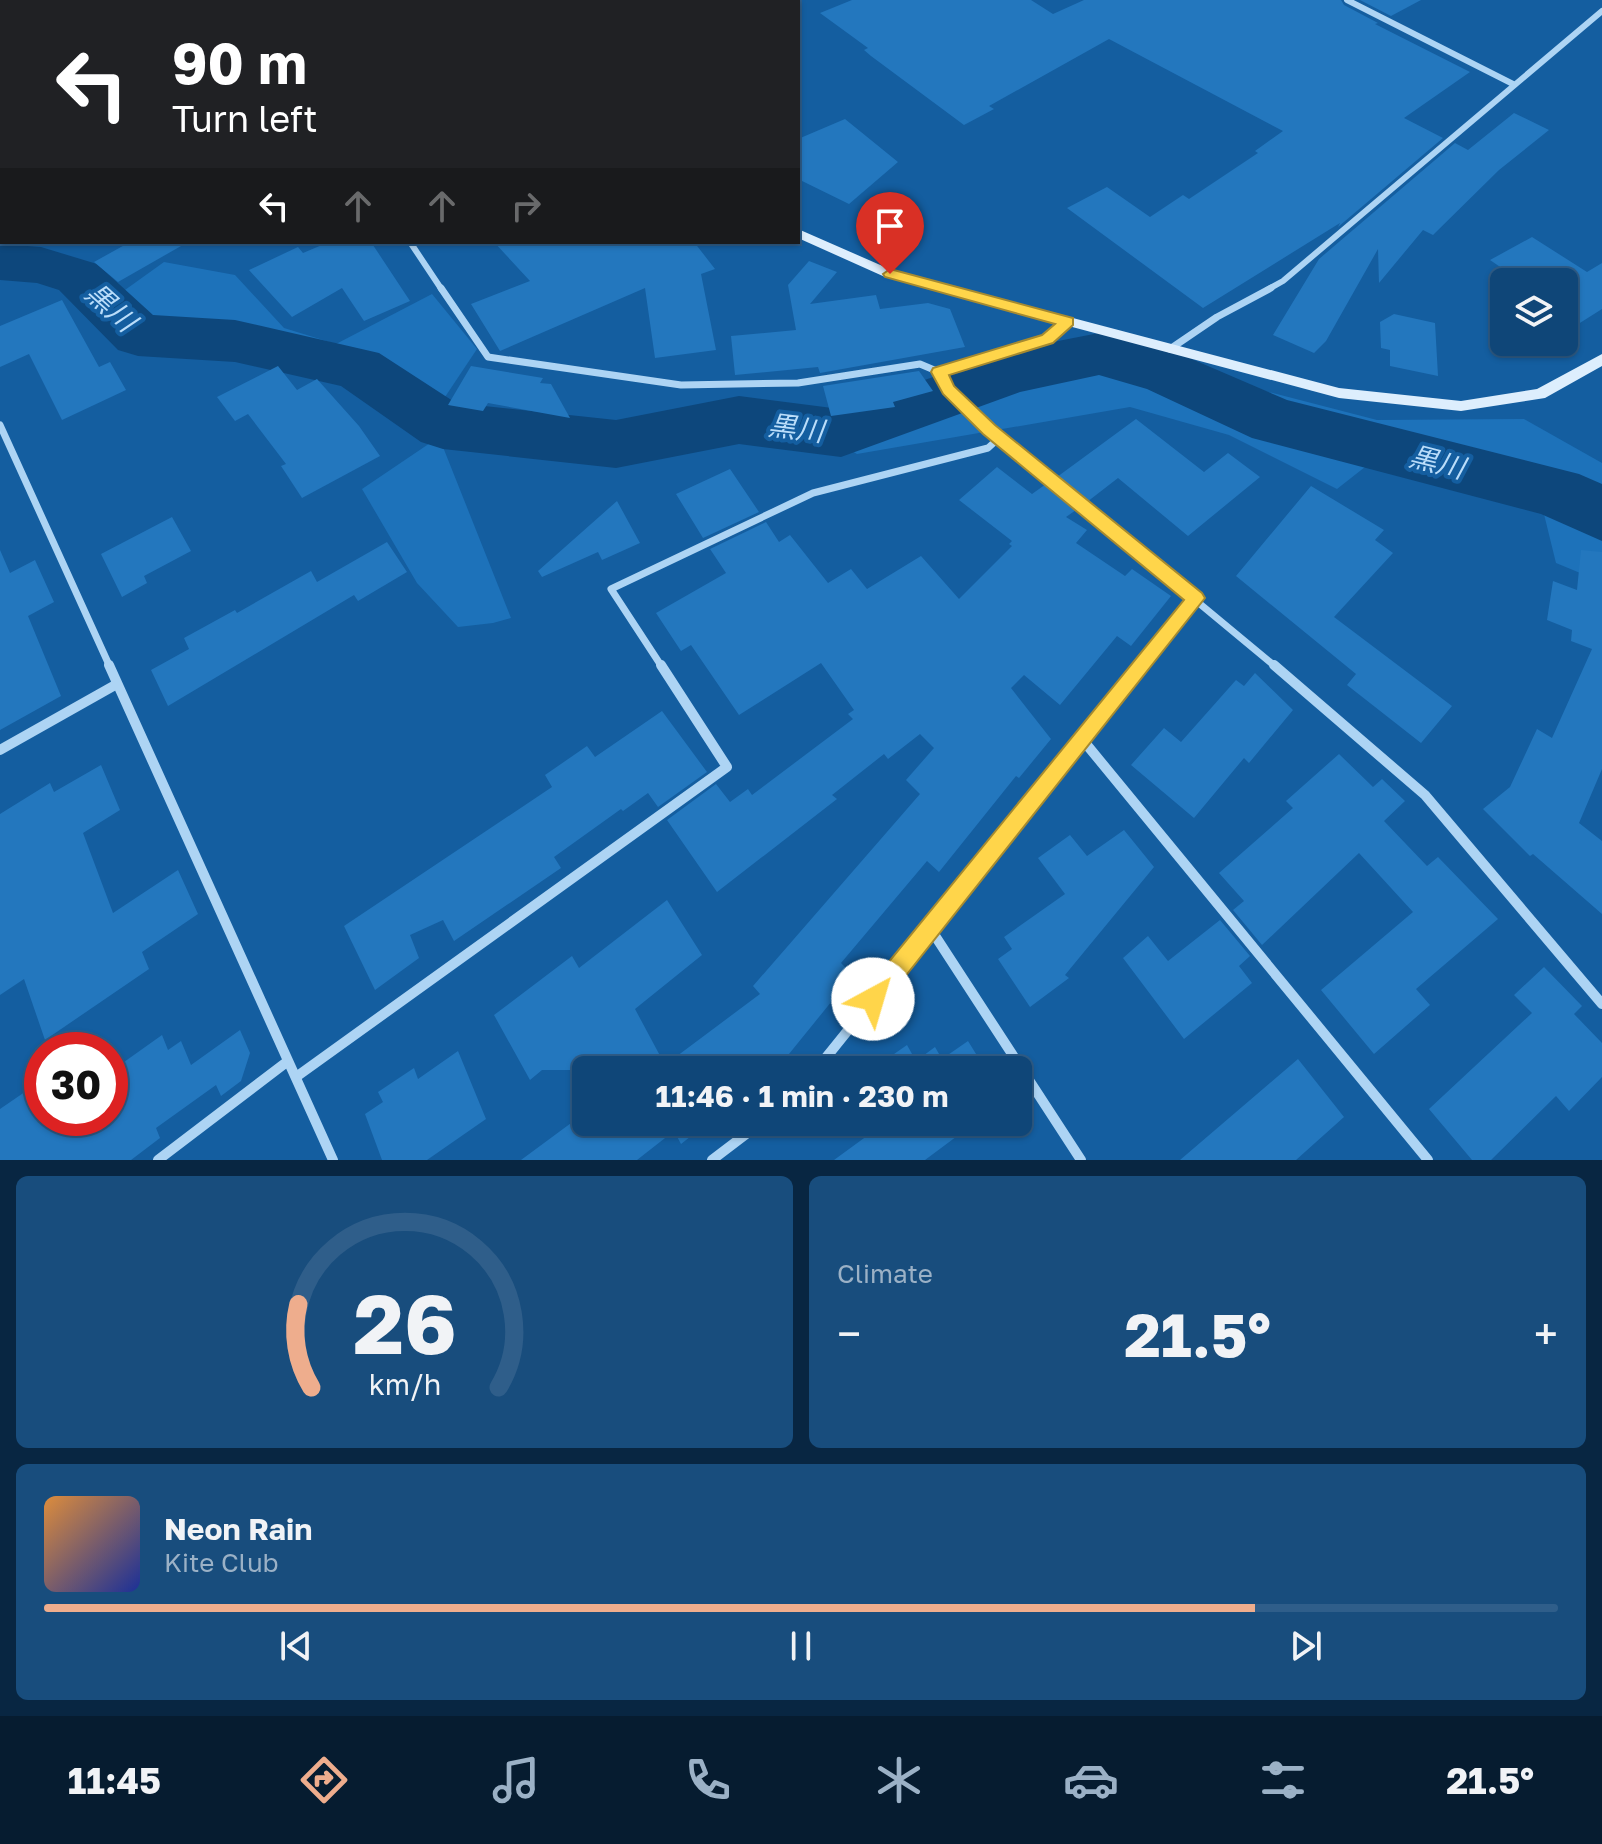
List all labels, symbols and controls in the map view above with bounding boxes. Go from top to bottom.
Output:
text: 90 m [172,29,307,96]
icon: left [40,32,144,136]
text: Turn left [172,97,318,140]
icon: left [252,184,296,228]
icon: ahead [336,184,380,228]
icon: ahead [420,184,464,228]
icon: right [504,184,548,228]
pin [856,192,924,274]
icon: arrive [868,204,912,248]
map controls [1490,268,1578,356]
button: layers [1490,268,1578,356]
water label: 黒川 [79,276,145,340]
water label: 黒川 [766,408,829,448]
water label: 黒川 [1406,439,1471,485]
position arrow [831,957,915,1041]
speed limit sign: 30 [24,1032,128,1136]
text: 11:46 · 1 min · 230 m [656,1078,948,1114]
text: Climate [837,1258,933,1289]
text: 26 [353,1272,456,1372]
text: 21.5° [1124,1298,1271,1370]
text: − [837,1307,861,1360]
text: + [1534,1307,1558,1360]
text: km/h [368,1367,441,1401]
text: Neon Rain [164,1511,312,1547]
text: Kite Club [164,1547,279,1578]
icon: previous [274,1624,318,1668]
icon: pause [779,1624,823,1668]
icon: next [1284,1624,1328,1668]
icon: directions [296,1752,352,1808]
icon: music [488,1752,544,1808]
icon: phone [680,1752,736,1808]
icon: climate [871,1752,927,1808]
icon: car [1063,1752,1119,1808]
icon: filters [1255,1752,1311,1808]
text: 11:45 [68,1759,161,1802]
text: 21.5° [1446,1759,1534,1802]

